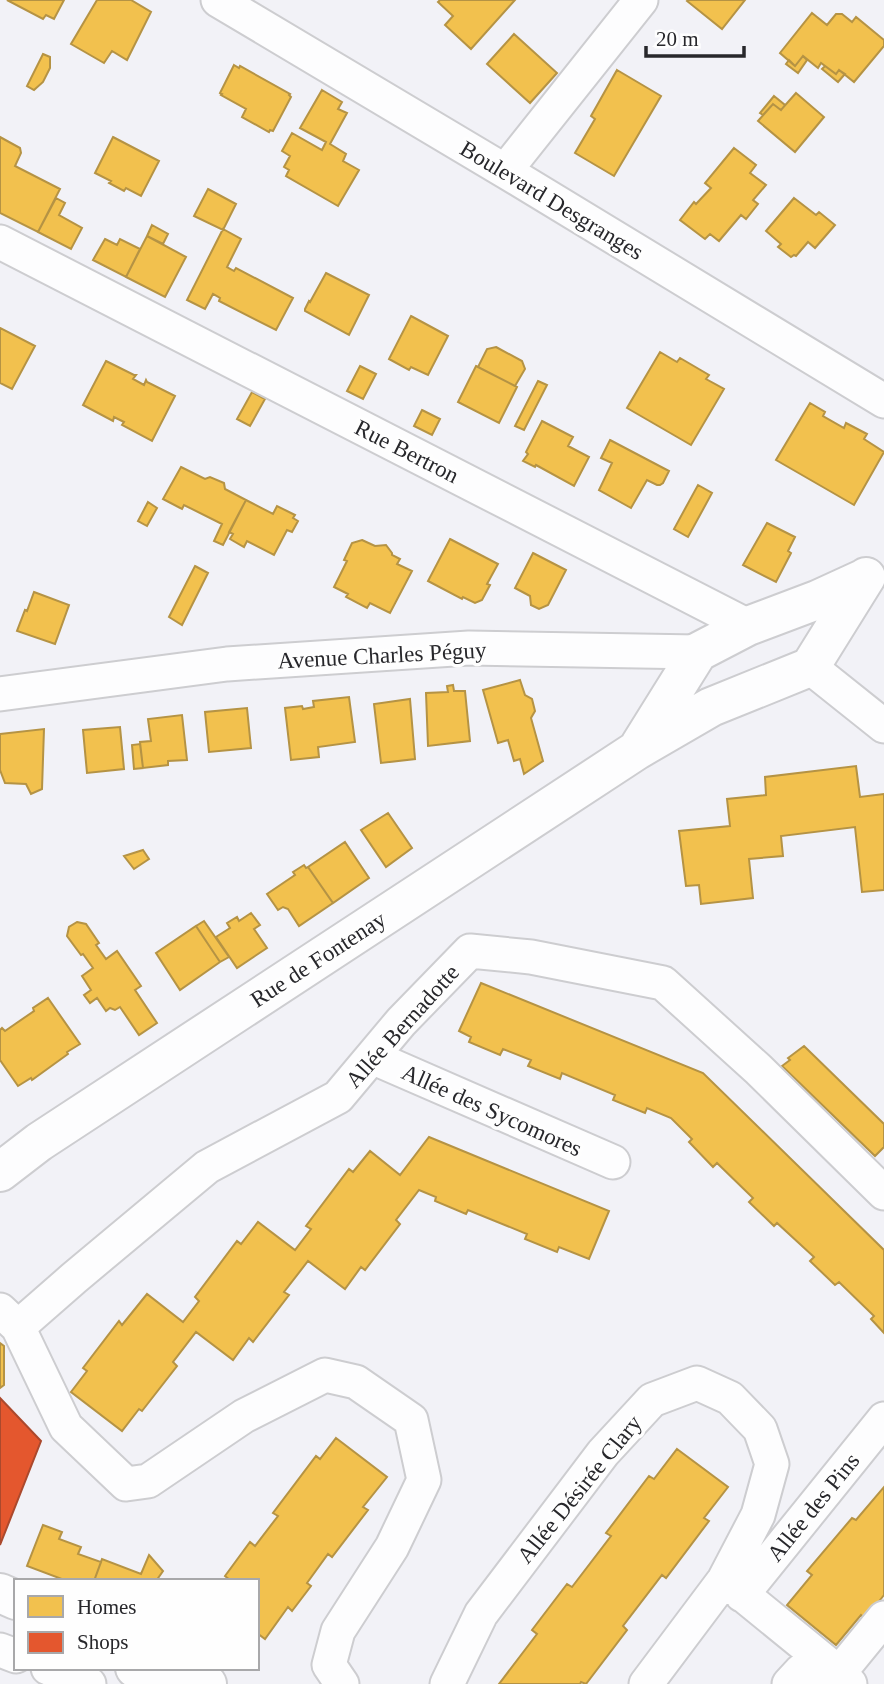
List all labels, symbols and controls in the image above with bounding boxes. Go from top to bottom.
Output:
scale bar [646,14,744,58]
text: 20 m [656,27,699,51]
street label: Boulevard Desgranges [456,136,648,265]
street label: Rue Bertron [351,415,463,488]
street label: Avenue Charles Péguy [277,638,488,673]
street label: Rue de Fontenay [246,906,391,1012]
street label: Allée Bernadotte [341,960,464,1093]
street label: Allée des Sycomores [398,1060,586,1161]
street label: Allée Désirée Clary [512,1410,647,1568]
street label: Allée des Pins [762,1448,865,1566]
legend [14,1579,259,1670]
text: Homes [77,1595,137,1619]
text: Shops [77,1630,128,1654]

